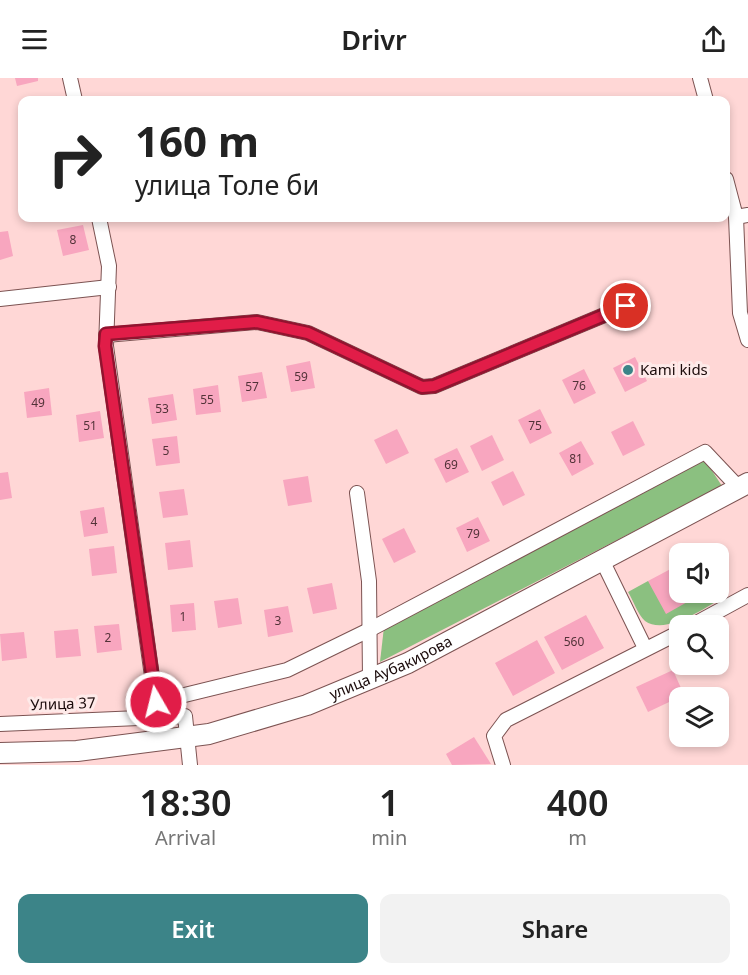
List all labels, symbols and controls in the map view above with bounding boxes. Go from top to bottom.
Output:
text: Drivr [341,21,407,58]
icon: menu [18,23,51,56]
icon: share [697,23,730,56]
text: 160 m [135,112,259,169]
icon: right [36,120,114,198]
text: улица Толе би [135,166,319,203]
house number: 8 [70,231,77,248]
pin [600,280,651,331]
icon: arrive [609,289,642,322]
place label: Kami kids [640,359,708,379]
marker: Kami kids [621,363,635,377]
house number: 59 [294,368,308,385]
house number: 76 [572,377,586,394]
house number: 57 [245,378,259,395]
house number: 55 [200,391,214,408]
house number: 49 [31,394,45,411]
house number: 53 [155,400,169,417]
house number: 51 [83,417,97,434]
house number: 75 [528,417,542,434]
house number: 5 [163,442,170,459]
house number: 81 [569,450,583,467]
house number: 69 [444,456,458,473]
house number: 4 [91,513,98,530]
house number: 79 [466,525,480,542]
map controls [669,543,729,747]
button: sound [669,543,729,603]
house number: 1 [180,608,186,625]
house number: 3 [275,612,282,629]
button: search [669,615,729,675]
house number: 2 [105,629,112,646]
street label: улица Аубакирова [326,630,455,704]
house number: 560 [564,633,584,650]
position arrow [124,670,188,734]
button: layers [669,687,729,747]
street label: Улица 37 [30,692,96,714]
text: 18:30 [139,778,232,827]
text: 1 [379,778,400,827]
text: 400 [547,778,609,827]
text: Arrival [155,824,216,851]
text: min [371,824,407,851]
text: m [568,824,587,851]
button: Exit [18,894,368,963]
button: Share [380,894,730,963]

